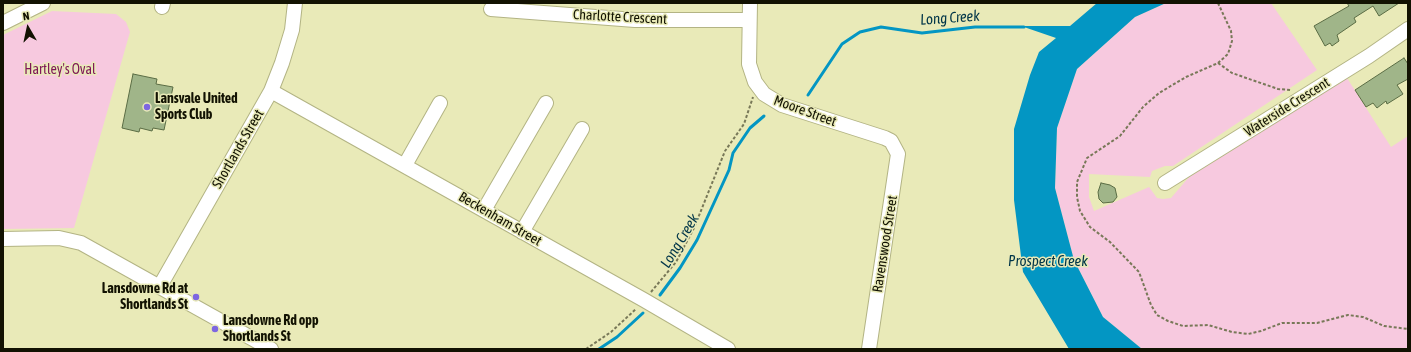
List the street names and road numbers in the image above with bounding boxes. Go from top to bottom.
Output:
street label: Charlotte Crescent [573,6,667,28]
street label: Waterside Crescent [1241,74,1333,140]
street label: Moore Street [771,92,839,130]
street label: Shortlands Street [209,106,267,192]
street label: Beckenham Street [455,188,545,250]
street label: Ravenswood Street [869,194,901,294]

